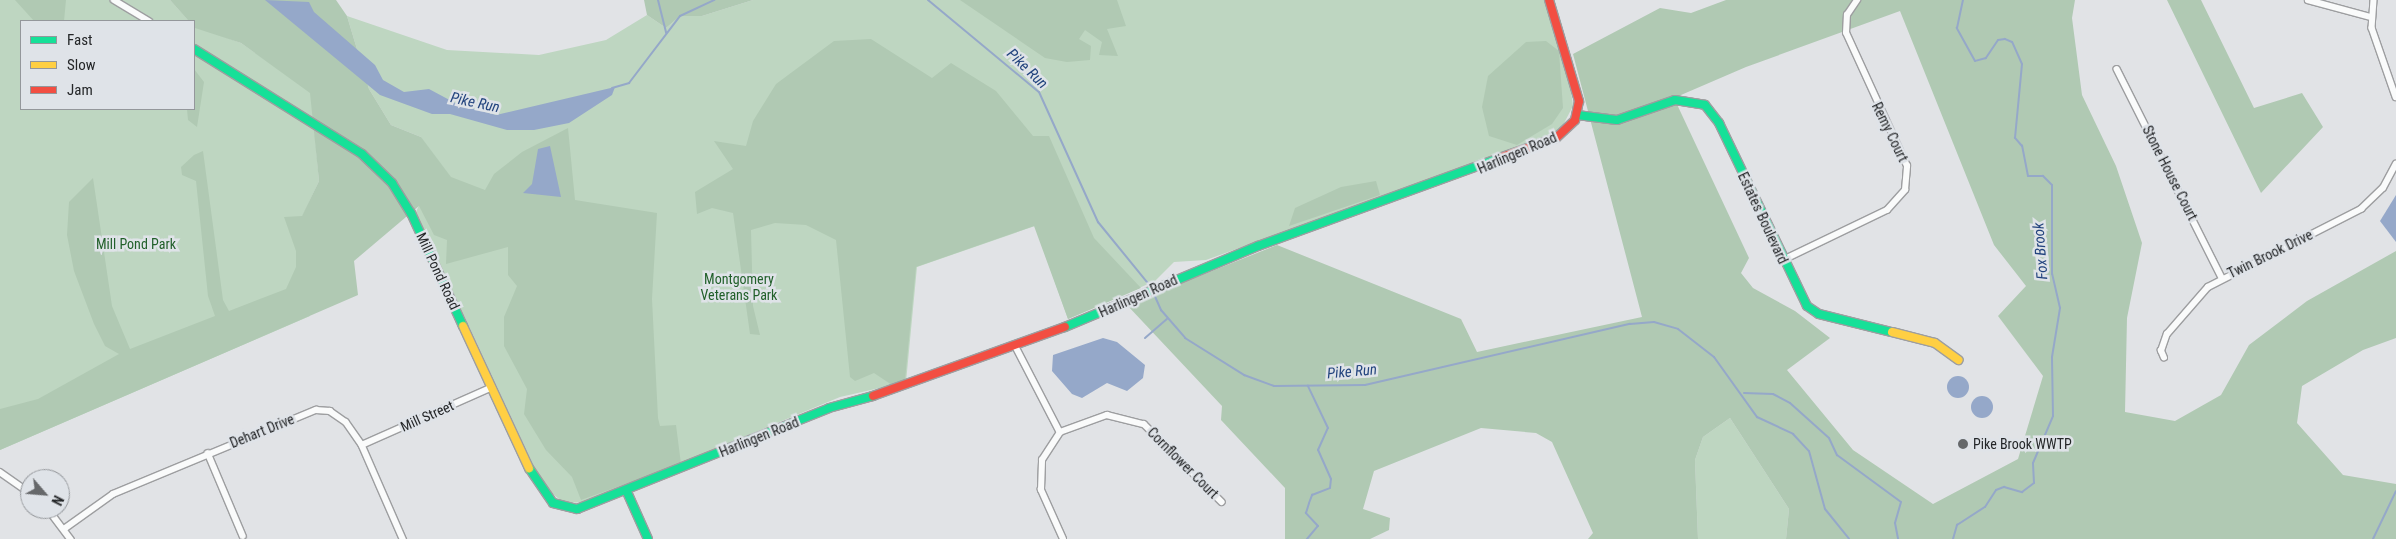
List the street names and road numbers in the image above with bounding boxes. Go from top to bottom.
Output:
street label: Remy Court [1868,100,1912,164]
street label: Stone House Court [2139,123,2201,223]
street label: Harlingen Road [1475,129,1559,177]
street label: Estates Boulevard [1734,169,1792,267]
street label: Twin Brook Drive [2225,226,2315,282]
street label: Mill Pond Road [413,230,463,312]
street label: Harlingen Road [1096,271,1180,321]
street label: Mill Street [398,397,456,435]
street label: Dehart Drive [227,410,297,452]
street label: Harlingen Road [717,413,801,461]
street label: Cornflower Court [1144,424,1222,502]

